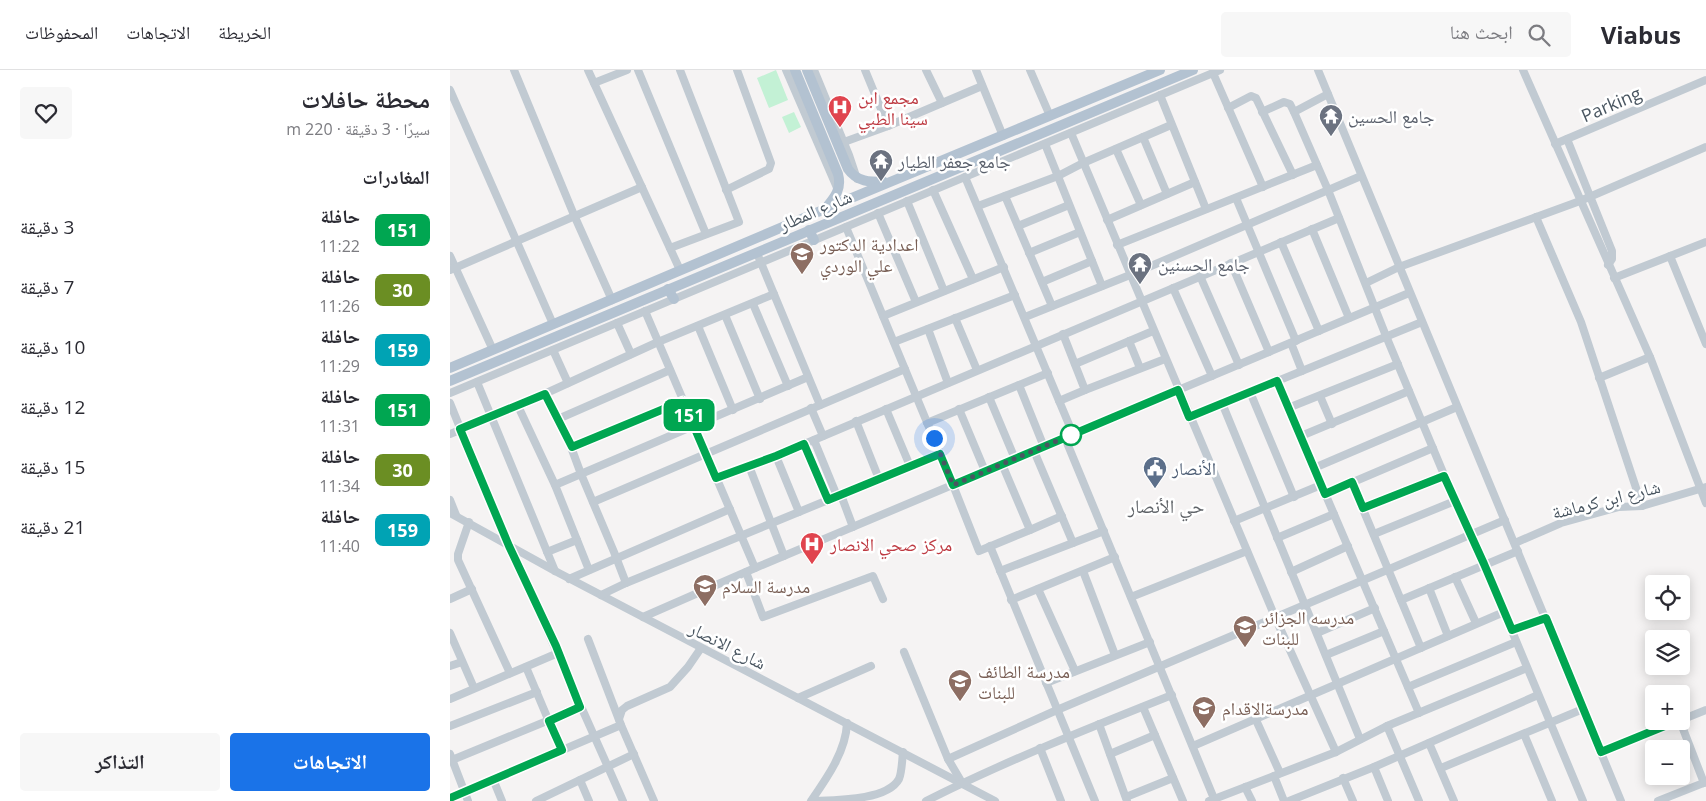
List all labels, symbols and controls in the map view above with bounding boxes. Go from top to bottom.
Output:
search box [1221,12,1571,57]
text: Viabus [1601,18,1681,51]
text: ابحث هنا [1450,19,1513,45]
text: المحفوظات [25,20,98,44]
text: الاتجاهات [126,20,190,44]
text: الخريطة [218,20,271,44]
icon: search [1525,21,1553,49]
street label: Parking [1577,81,1645,127]
text: محطة حافلات [301,82,430,115]
place label: مجمع ابن سينا الطبي [858,85,928,134]
button: heart [20,87,72,139]
hospital icon: مجمع ابن سينا الطبي [827,94,853,128]
temple icon: جامع الحسين [1318,103,1344,137]
place label: جامع الحسين [1348,104,1435,129]
text: سيرًا · 3 دقيقة · 220 m [286,118,430,140]
temple icon: جامع جعفر الطيار [868,148,894,182]
place label: جامع جعفر الطيار [897,149,1011,174]
text: المغادرات [363,164,430,190]
street label: شارع المطار [774,184,855,237]
text: حافلة [321,203,360,229]
text: 3 دقيقة [20,214,74,240]
text: 151 [387,218,418,242]
place label: اعدادية الدكتور علي الوردي [819,232,919,281]
text: 11:22 [319,235,360,257]
school or university icon: اعدادية الدكتور علي الوردي [789,241,815,275]
temple icon: جامع الحسنين [1127,251,1153,285]
place label: جامع الحسنين [1158,252,1250,277]
text: حافلة [321,263,360,289]
text: 7 دقيقة [20,274,74,300]
text: 30 [392,278,413,302]
text: 11:26 [319,295,360,317]
text: حافلة [321,323,360,349]
text: 10 دقيقة [20,334,85,360]
text: 159 [387,338,418,362]
text: 11:29 [319,355,360,377]
text: حافلة [321,383,360,409]
text: 12 دقيقة [20,394,85,420]
text: 151 [387,398,418,422]
line badge: 151 [660,399,718,431]
text: 151 [674,403,704,427]
text: 11:31 [319,415,360,437]
unlabelled marker [1060,424,1082,446]
your location [922,426,947,451]
text: حافلة [321,443,360,469]
text: 15 دقيقة [20,454,85,480]
public building icon: الأنصار [1142,455,1168,489]
place label: الأنصار [1171,456,1216,480]
text: 30 [392,458,413,482]
street label: شارع ابن كرماشة [1549,474,1663,524]
text: 11:34 [319,475,360,497]
district label: حي الأنصار [1127,493,1204,522]
text: حافلة [321,503,360,529]
text: 21 دقيقة [20,514,85,540]
text: 159 [387,518,418,542]
hospital icon: مركز صحي الانصار [799,531,825,565]
place label: مركز صحي الانصار [829,532,952,560]
text: 11:40 [319,535,360,557]
school or university icon: مدرسة السلام [692,573,718,607]
place label: مدرسة السلام [722,574,810,599]
map controls [1645,575,1690,785]
button: locate [1645,575,1690,620]
place label: مدرسه الجزائر للبنات [1261,605,1354,650]
school or university icon: مدرسه الجزائر للبنات [1232,614,1258,648]
street label: شارع الانصار [685,615,770,675]
button: layers [1645,630,1690,675]
place label: مدرسة الطائف للبنات [978,659,1070,704]
school or university icon: مدرسة الطائف للبنات [947,668,973,702]
button: + [1645,685,1690,730]
school or university icon: مدرسةالاقدام [1191,695,1217,729]
place label: مدرسةالاقدام [1222,696,1308,721]
button: التذاكر [20,733,220,791]
button: الاتجاهات [230,733,430,791]
button: − [1645,740,1690,785]

